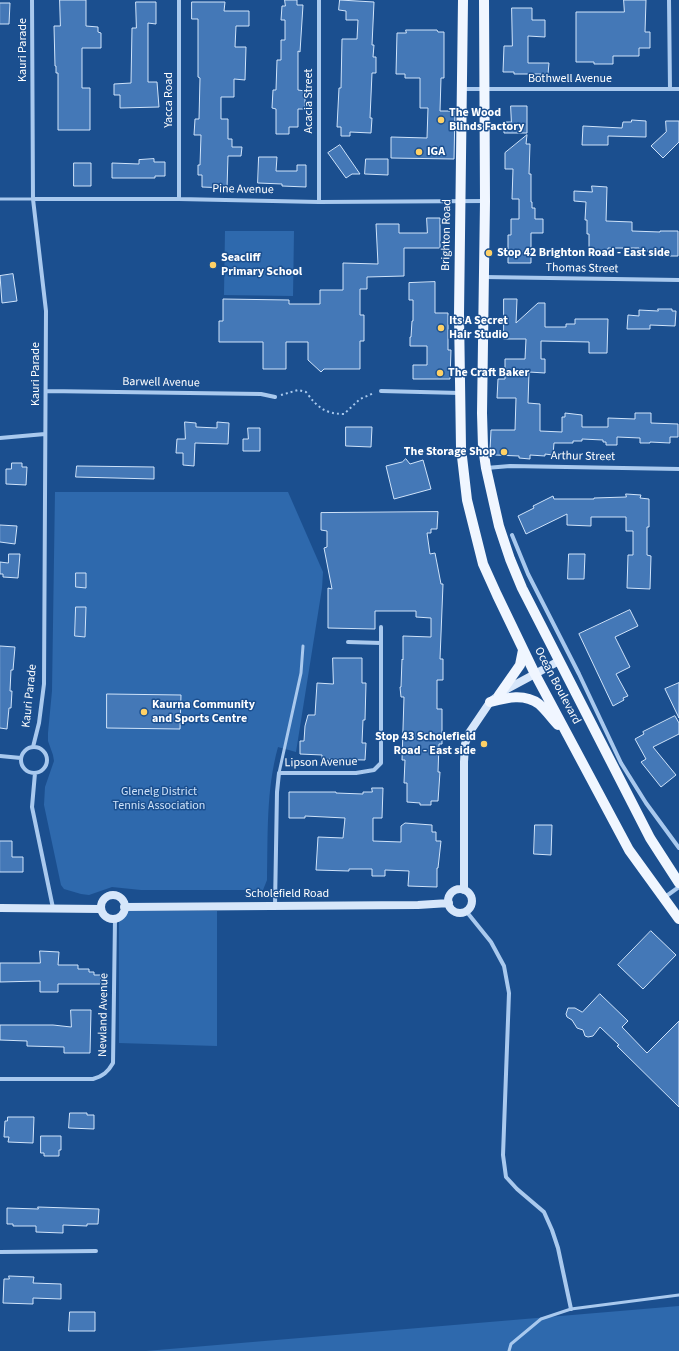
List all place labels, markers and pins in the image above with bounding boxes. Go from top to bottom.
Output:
place label: The Wood Blinds Factory [449,106,524,134]
marker: The Wood Blinds Factory [436,115,446,125]
place label: IGA [427,145,445,159]
marker: IGA [414,147,424,157]
place label: Stop 42 Brighton Road - East side [497,246,670,260]
marker: Stop 42 Brighton Road - East side [484,248,494,258]
place label: Seacliff Primary School [221,251,302,279]
marker: Seacliff Primary School [208,260,218,270]
place label: Its A Secret Hair Studio [449,314,508,342]
marker: Its A Secret Hair Studio [436,323,446,333]
place label: The Craft Baker [448,366,529,380]
marker: The Craft Baker [435,368,445,378]
place label: The Storage Shop [404,445,496,459]
marker: The Storage Shop [499,447,509,457]
place label: Kaurna Community and Sports Centre [152,698,255,726]
marker: Kaurna Community and Sports Centre [139,707,149,717]
place label: Stop 43 Scholefield Road - East side [375,730,476,758]
marker: Stop 43 Scholefield Road - East side [479,739,489,749]

